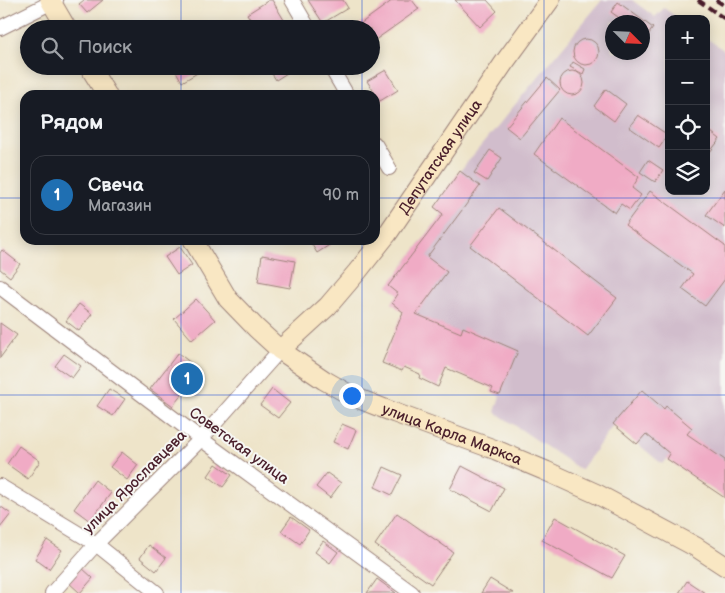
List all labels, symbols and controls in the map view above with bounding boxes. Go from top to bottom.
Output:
north arrow [605,15,650,60]
map controls [665,15,710,195]
button: + [665,15,710,60]
search box [20,20,380,75]
icon: search [38,34,66,62]
text: Поиск [78,36,132,59]
button: − [665,60,710,105]
street label: Депутатская улица [394,96,486,218]
button: locate [665,105,710,150]
text: Рядом [40,110,103,135]
button: layers [665,150,710,195]
text: Свеча [88,174,144,197]
text: 1 [54,186,60,205]
text: 90 m [323,186,359,205]
text: Магазин [88,197,152,216]
pin: 1 [171,360,203,398]
your location [339,383,365,409]
street label: улица Карла Маркса [379,399,525,469]
street label: Советская улица [185,403,293,489]
street label: улица Ярославцева [79,426,191,538]

